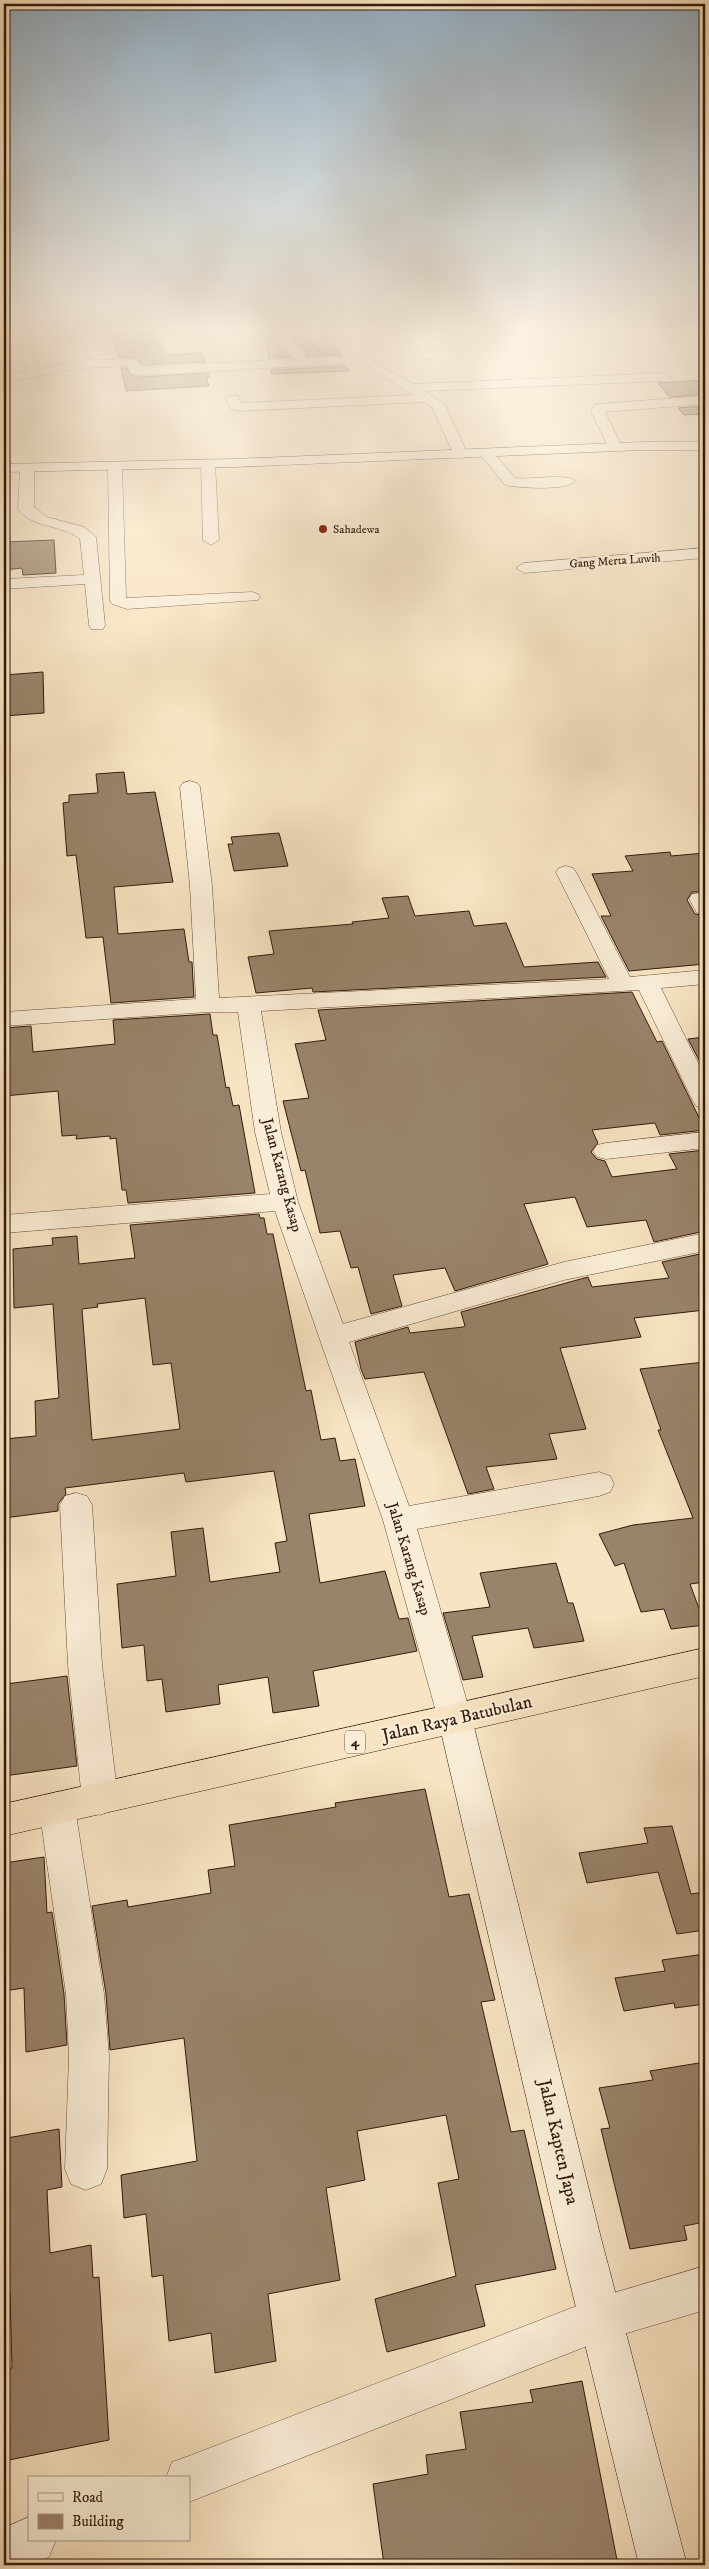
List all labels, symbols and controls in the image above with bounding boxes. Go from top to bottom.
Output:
place label: Sahadewa [333,522,380,537]
marker: Sahadewa [317,523,329,535]
street label: Gang Merta Luwih [569,550,662,572]
street label: Jalan Karang Kasap [257,1114,306,1234]
street label: Jalan Karang Kasap [382,1498,435,1618]
street label: Jalan Raya Batubulan [378,1691,535,1747]
road number: 4 [345,1730,365,1754]
street label: Jalan Kapten Japa [532,2075,583,2207]
legend [28,2476,190,2542]
text: Road [72,2488,104,2507]
text: Building [72,2512,124,2531]

